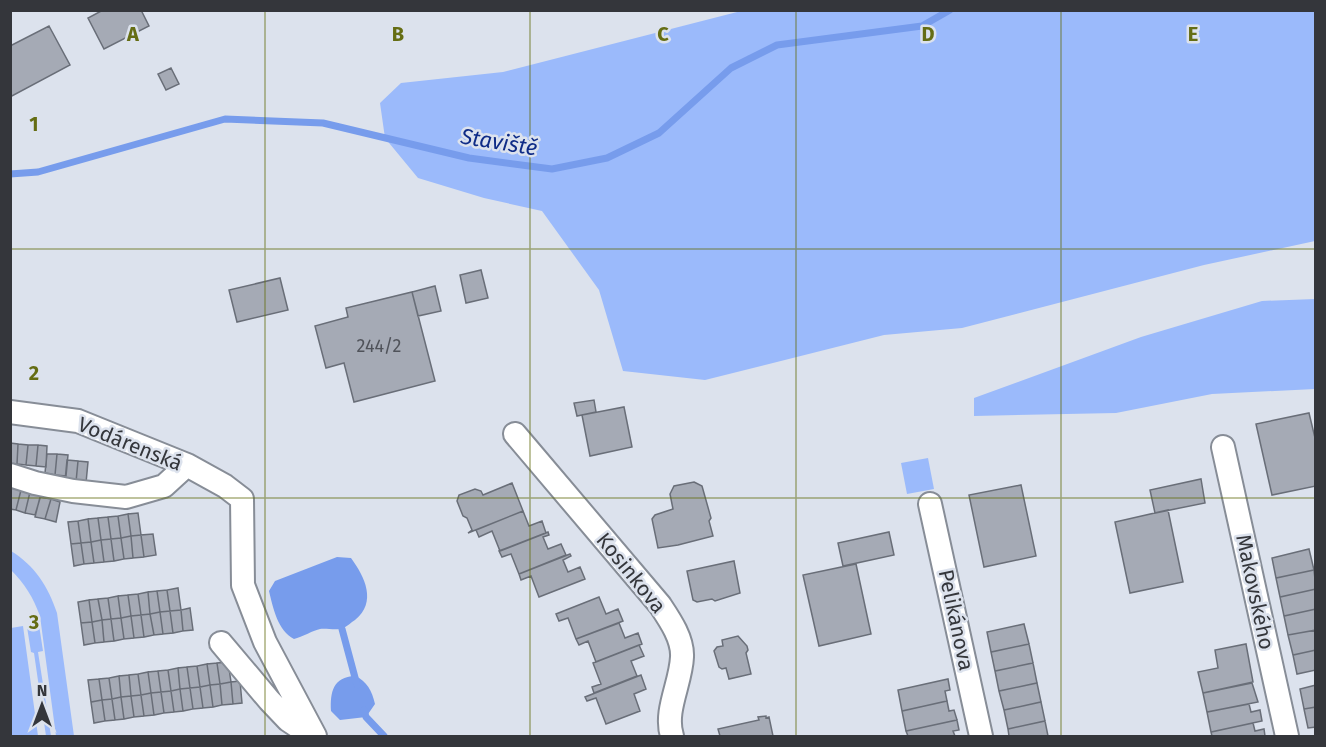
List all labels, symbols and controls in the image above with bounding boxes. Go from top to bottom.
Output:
text: A [126,22,140,46]
text: B [392,22,404,46]
text: C [657,22,669,46]
text: D [921,22,935,46]
text: E [1188,22,1198,46]
text: 1 [29,112,39,136]
water label: Staviště [458,122,540,161]
house number: 244/2 [357,335,401,357]
text: 2 [29,361,39,385]
street label: Vodárenská [74,411,186,477]
street label: Kosinkova [591,527,671,619]
street label: Makovského [1230,532,1280,652]
street label: Pelikánova [933,567,979,673]
text: 3 [28,610,39,634]
north arrow [12,675,72,735]
text: N [37,681,47,700]

